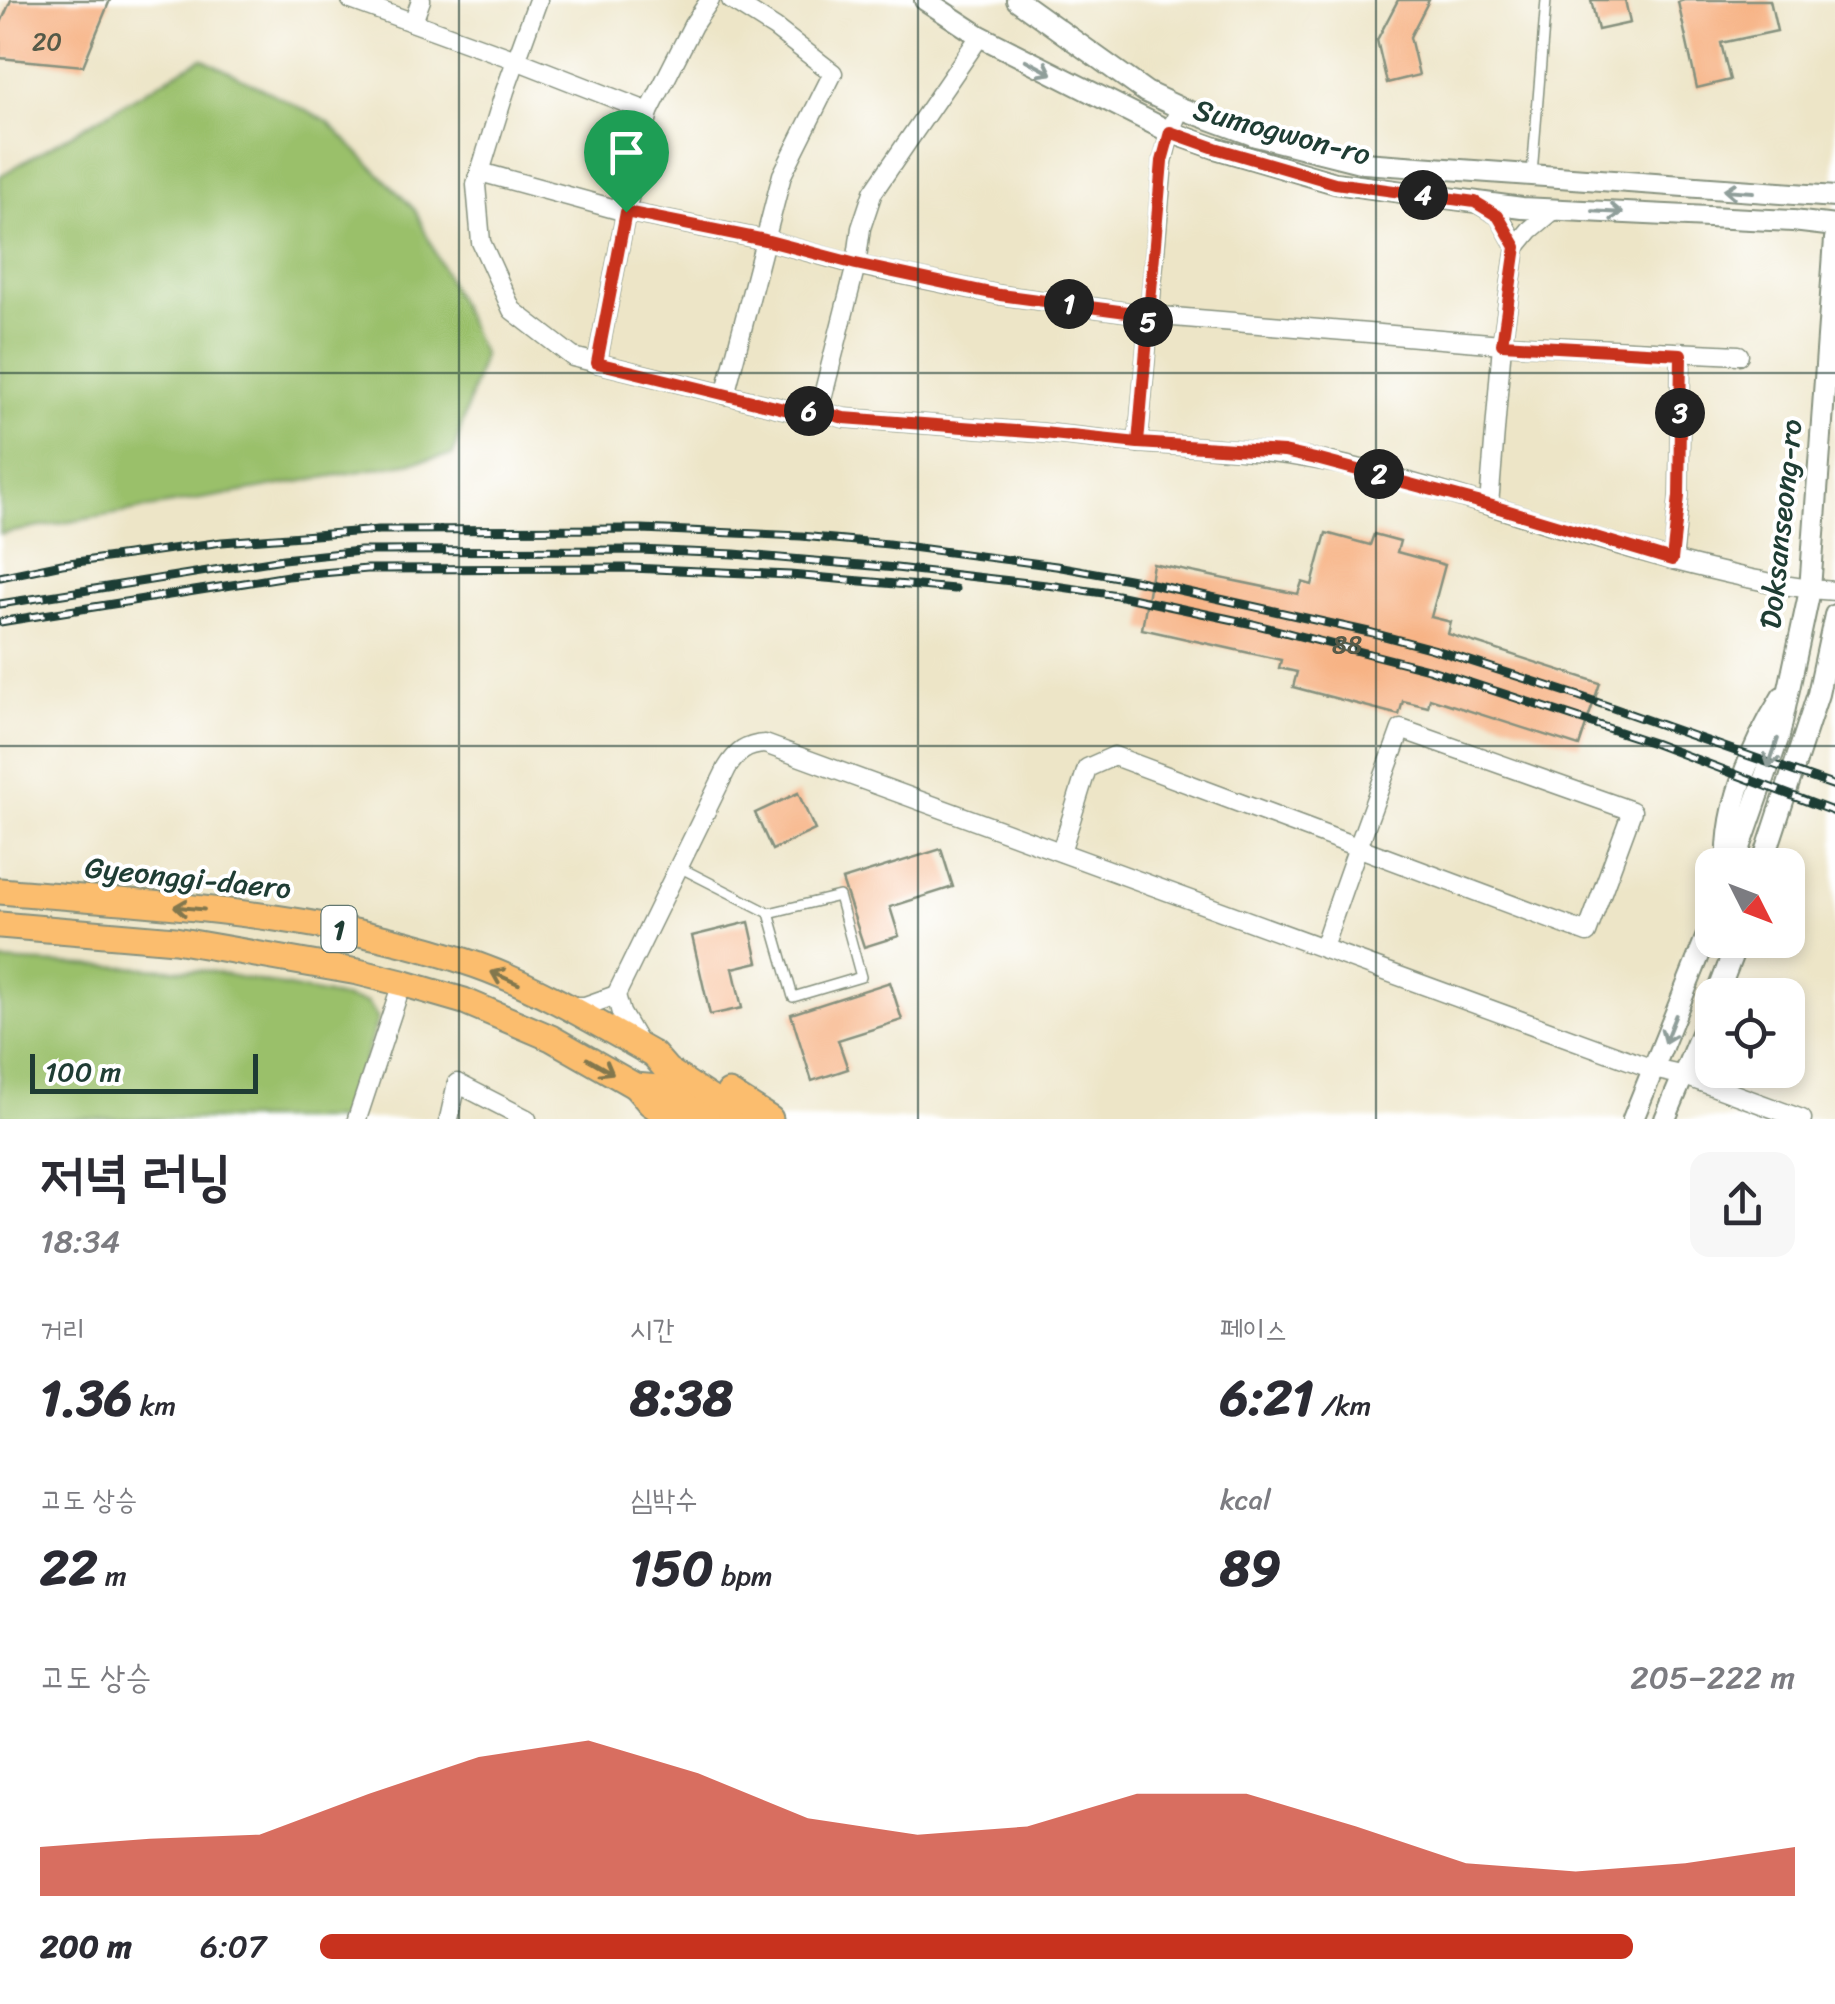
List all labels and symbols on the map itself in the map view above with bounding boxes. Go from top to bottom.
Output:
house number: 20 [32,19,62,64]
one-way arrow [1024,58,1054,78]
street label: Sumogwon-ro [1187,82,1377,182]
pin [584,110,669,213]
pin: 4 [1398,170,1448,220]
one-way arrow [1722,181,1754,200]
one-way arrow [1591,203,1623,222]
pin: 1 [1044,279,1094,329]
pin: 5 [1123,297,1173,347]
pin: 6 [784,386,834,436]
pin: 3 [1655,388,1705,438]
street label: Doksanseong-ro [1743,416,1819,632]
pin: 2 [1354,449,1404,499]
house number: 88 [1332,622,1362,667]
one-way arrow [1763,736,1781,767]
street label: Gyeonggi-daero [82,840,294,916]
north arrow [1695,848,1805,958]
one-way arrow [174,898,206,917]
road number: 1 [322,906,356,952]
one-way arrow [490,968,521,986]
one-way arrow [1659,1013,1677,1043]
scale bar [30,1049,258,1094]
one-way arrow [585,1056,614,1076]

